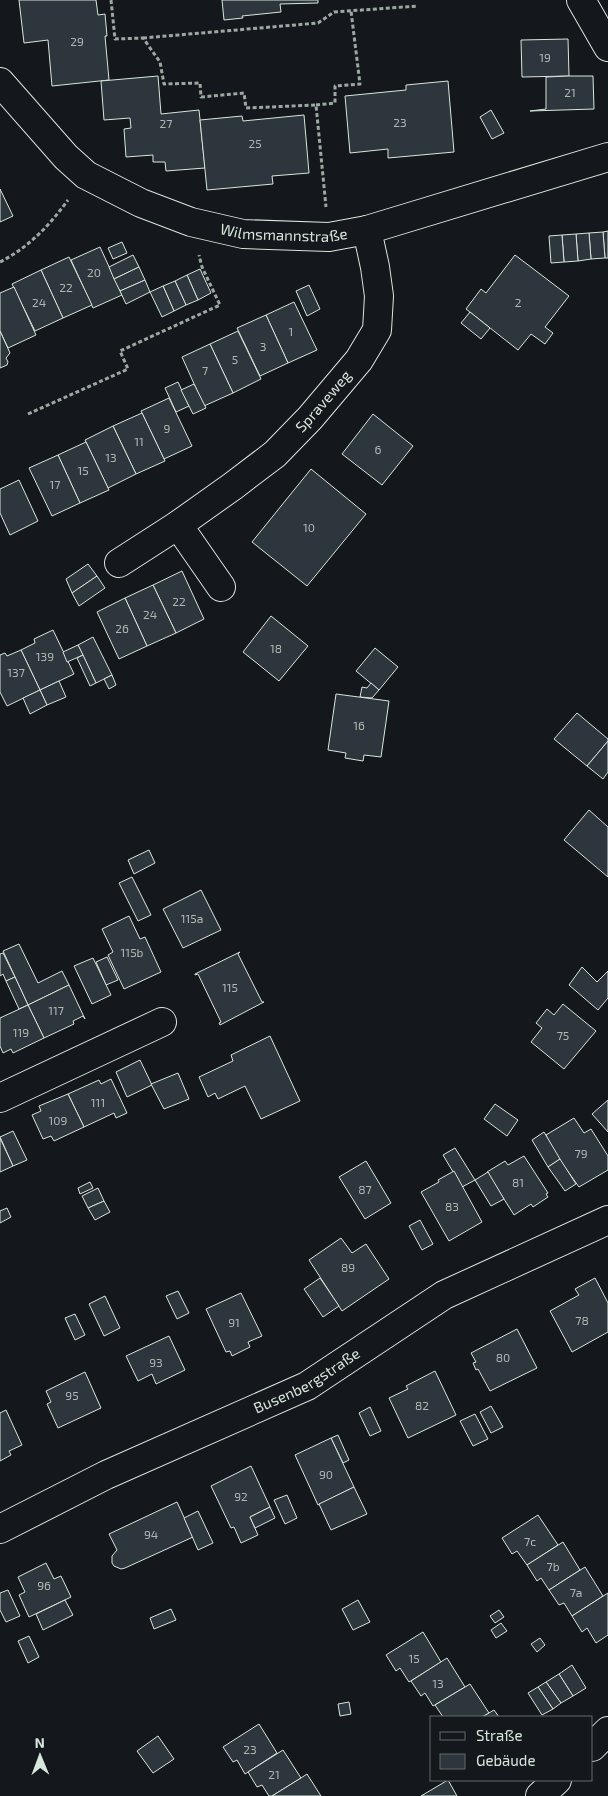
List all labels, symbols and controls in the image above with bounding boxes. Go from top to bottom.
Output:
house number: 29 [70,34,84,48]
house number: 19 [539,50,551,64]
house number: 21 [564,85,576,99]
house number: 23 [393,115,407,129]
house number: 27 [160,116,172,130]
house number: 25 [248,136,262,150]
street label: Wilmsmannstraße [218,219,349,245]
house number: 20 [87,265,101,279]
house number: 22 [59,280,73,294]
house number: 24 [32,295,46,309]
house number: 2 [515,295,522,309]
house number: 1 [289,324,293,338]
house number: 3 [260,339,266,353]
house number: 5 [232,352,238,366]
house number: 7 [202,363,208,377]
street label: Spraveweg [291,366,355,436]
house number: 9 [164,421,171,435]
house number: 11 [134,434,144,448]
house number: 6 [375,442,382,456]
house number: 13 [105,450,117,464]
house number: 15 [77,463,89,477]
house number: 17 [50,477,60,491]
house number: 10 [303,520,315,534]
house number: 22 [172,594,186,608]
house number: 24 [143,607,157,621]
house number: 26 [115,621,129,635]
house number: 18 [270,641,282,655]
house number: 139 [36,649,54,663]
house number: 137 [7,665,25,679]
house number: 16 [353,718,365,732]
house number: 115a [181,911,203,925]
house number: 115b [121,945,144,959]
house number: 115 [222,980,238,994]
house number: 117 [48,1003,64,1017]
house number: 119 [13,1025,29,1039]
house number: 75 [557,1028,569,1042]
house number: 111 [91,1095,105,1109]
house number: 109 [49,1113,68,1127]
house number: 79 [574,1146,588,1160]
house number: 81 [512,1175,524,1189]
house number: 87 [358,1182,372,1196]
house number: 83 [445,1199,459,1213]
house number: 89 [341,1260,355,1274]
house number: 78 [575,1313,589,1327]
house number: 91 [228,1315,240,1329]
street label: Busenbergstraße [251,1344,363,1417]
house number: 80 [496,1350,510,1364]
house number: 93 [149,1355,163,1369]
house number: 95 [65,1388,79,1402]
house number: 82 [415,1398,429,1412]
house number: 90 [319,1467,333,1481]
house number: 92 [234,1489,248,1503]
house number: 94 [144,1527,158,1541]
house number: 7c [524,1534,536,1548]
house number: 7b [547,1559,560,1573]
house number: 96 [37,1578,51,1592]
house number: 7a [570,1585,582,1599]
house number: 15 [408,1651,420,1665]
house number: 13 [432,1676,444,1690]
legend [430,1716,593,1781]
text: Straße [476,1726,522,1744]
north arrow [15,1731,65,1781]
text: N [35,1734,45,1751]
house number: 23 [243,1742,257,1756]
text: Gebäude [476,1751,535,1769]
house number: 21 [268,1767,280,1781]

